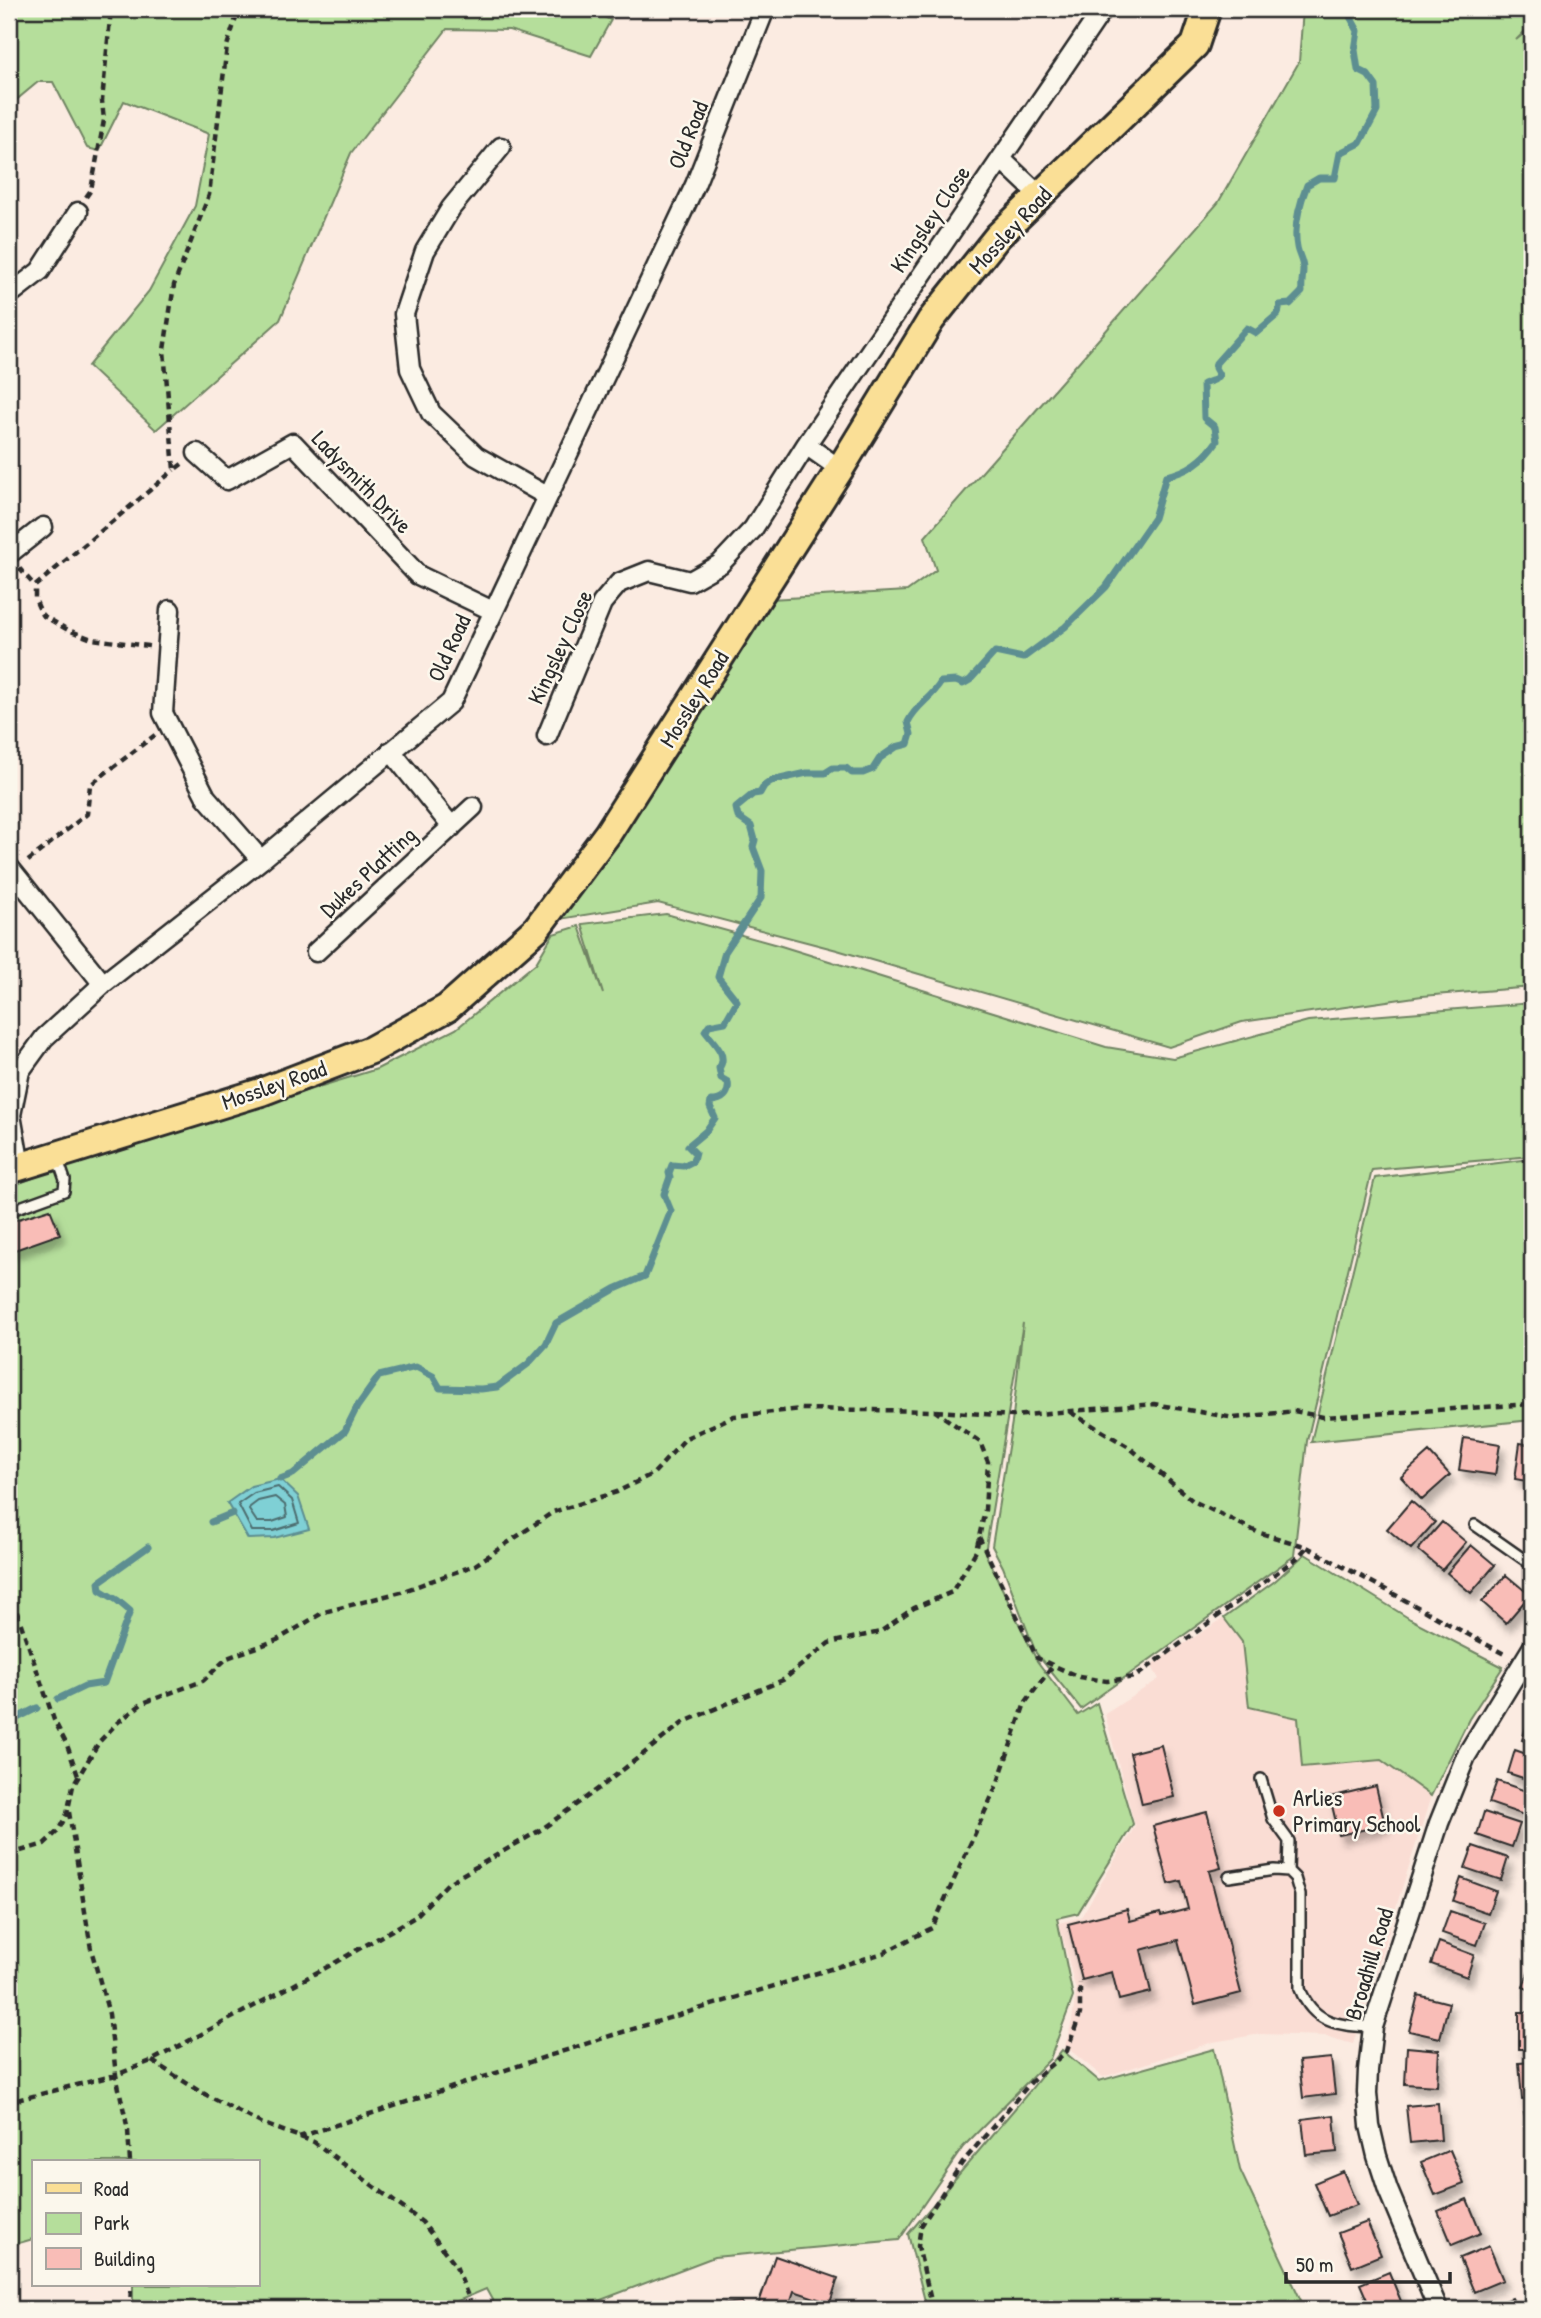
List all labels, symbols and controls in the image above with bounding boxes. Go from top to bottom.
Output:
street label: Old Road [660,96,715,173]
street label: Kingsley Close [882,159,977,278]
street label: Mossley Road [961,179,1058,280]
street label: Ladysmith Drive [305,423,419,540]
street label: Kingsley Close [520,585,600,709]
street label: Old Road [420,609,478,686]
street label: Mossley Road [652,644,736,753]
street label: Dukes Platting [313,819,422,924]
street label: Mossley Road [217,1052,330,1117]
place label: Arlies Primary School [1293,1782,1421,1839]
marker: Arlies Primary School [1271,1803,1287,1819]
street label: Broadhill Road [1337,1904,1400,2024]
legend [32,2160,259,2286]
text: Road [94,2174,128,2203]
text: Park [94,2208,129,2237]
scale bar [1286,2241,1450,2285]
text: Building [94,2244,155,2273]
text: 50 m [1296,2250,1333,2279]

